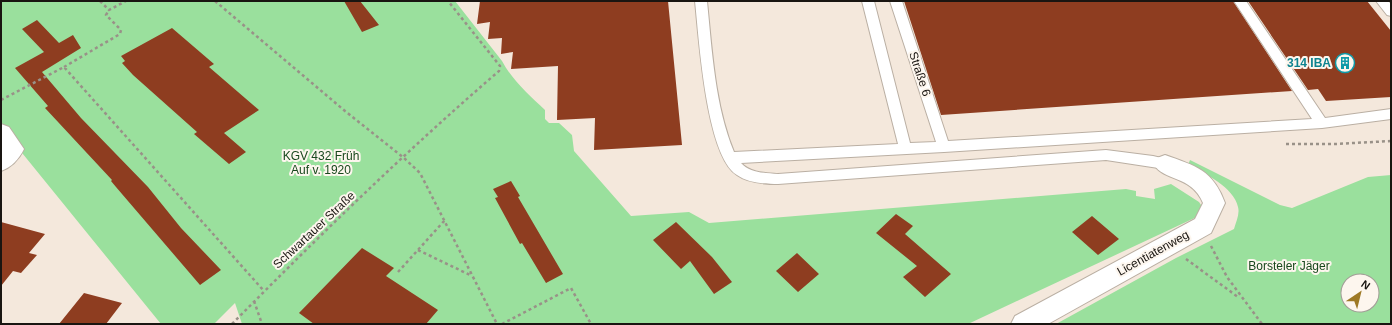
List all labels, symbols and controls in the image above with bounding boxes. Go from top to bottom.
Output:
street label: Straße 6 [906,50,934,98]
building icon: 314 IBA [1334,52,1356,74]
place label: 314 IBA [1287,56,1331,70]
park label: KGV 432 Früh Auf v. 1920 [283,149,359,177]
street label: Schwartauer Straße [270,188,358,272]
street label: Licentiatenweg [1115,227,1191,279]
park label: Borsteler Jäger [1248,259,1330,273]
north arrow [1340,273,1380,313]
text: N [1359,278,1372,292]

